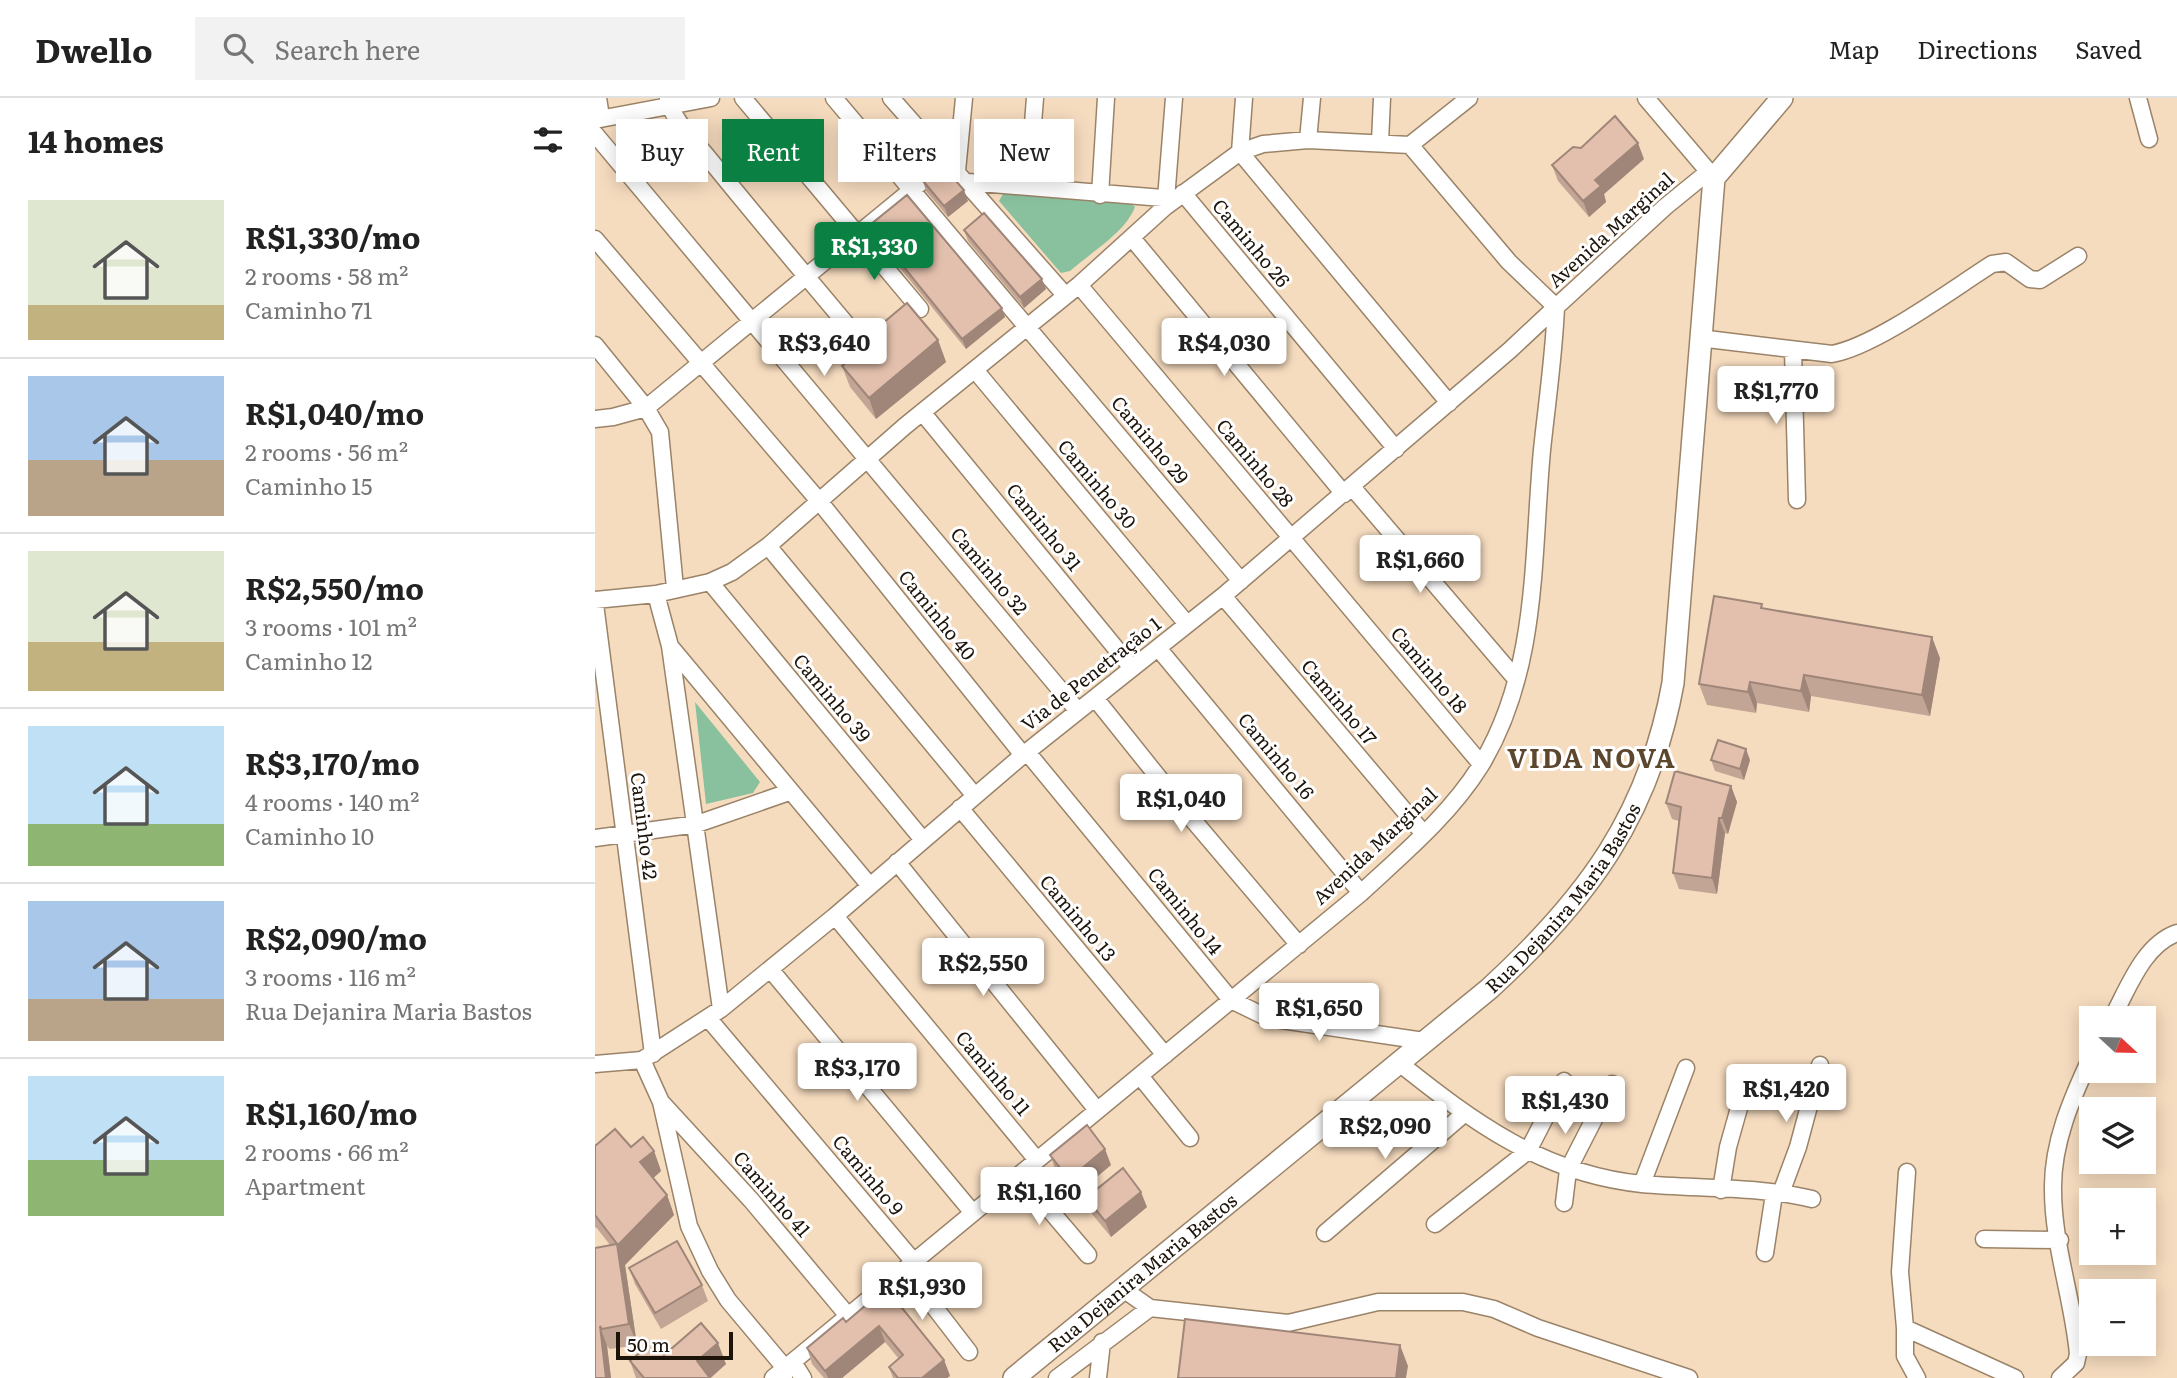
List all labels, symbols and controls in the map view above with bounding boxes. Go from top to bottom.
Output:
search box [195,17,685,80]
text: Dwello [35,24,153,73]
icon: search [219,29,257,67]
text: Search here [275,29,420,68]
text: Map [1828,31,1879,66]
text: Directions [1917,31,2037,66]
text: Saved [2075,31,2142,66]
text: 14 homes [28,118,164,162]
chip: Buy [616,119,708,182]
chip: Rent [722,119,824,182]
chip: Filters [838,119,960,182]
chip: New [974,119,1074,182]
icon: filters [529,121,567,159]
street label: Avenida Marginal [1541,165,1680,294]
street label: Caminho 26 [1206,192,1297,293]
text: R$1,330/mo [245,214,420,258]
pin: R$1,330 [809,222,939,282]
icon: home [84,228,168,312]
text: R$1,330 [830,228,918,262]
text: 2 rooms · 58 m² [245,258,408,292]
text: Caminho 71 [245,292,372,326]
pin: R$3,640 [759,318,889,378]
pin: R$4,030 [1159,318,1289,378]
text: R$3,640 [778,324,870,358]
text: R$4,030 [1178,324,1270,358]
pin: R$1,770 [1711,366,1841,426]
text: R$1,770 [1733,372,1819,406]
street label: Caminho 29 [1106,389,1196,490]
text: R$1,040/mo [245,390,424,434]
icon: home [84,404,168,488]
street label: Caminho 28 [1210,412,1301,513]
street label: Caminho 30 [1052,433,1144,534]
text: 2 rooms · 56 m² [245,434,408,468]
text: Caminho 15 [245,468,372,502]
street label: Caminho 31 [1001,476,1089,577]
street label: Caminho 32 [945,520,1035,620]
pin: R$1,660 [1355,536,1485,595]
text: R$1,660 [1376,541,1464,575]
street label: Caminho 40 [892,563,983,666]
text: R$2,550/mo [245,565,424,609]
icon: home [84,579,168,663]
text: 3 rooms · 101 m² [245,609,417,643]
street label: Via de Penetração 1 [1014,609,1167,737]
street label: Caminho 18 [1385,620,1475,719]
text: Caminho 12 [245,643,372,677]
street label: Caminho 39 [787,647,878,748]
street label: Caminho 17 [1295,652,1384,751]
street label: Caminho 16 [1232,706,1321,805]
district label: VIDA NOVA [1507,737,1677,776]
text: R$3,170/mo [245,740,420,784]
icon: home [84,754,168,838]
street label: Caminho 42 [625,771,665,881]
pin: R$1,040 [1116,774,1246,834]
text: R$1,040 [1136,780,1226,814]
street label: Avenida Marginal [1306,780,1443,910]
text: 4 rooms · 140 m² [245,784,419,818]
street label: Rua Dejanira Maria Bastos [1478,798,1647,999]
text: Caminho 10 [245,818,374,852]
street label: Caminho 14 [1142,861,1230,961]
street label: Caminho 13 [1034,868,1124,967]
text: R$2,090/mo [245,915,427,959]
icon: home [84,929,168,1013]
pin: R$2,550 [918,939,1048,998]
text: R$2,550 [938,944,1028,978]
text: 3 rooms · 116 m² [245,959,416,993]
pin: R$1,650 [1254,984,1384,1043]
text: R$1,650 [1275,989,1363,1023]
text: Rua Dejanira Maria Bastos [245,993,532,1027]
north arrow [2079,1006,2156,1083]
map controls [2079,1006,2156,1356]
street label: Caminho 11 [950,1024,1038,1121]
pin: R$3,170 [792,1044,922,1103]
text: R$3,170 [814,1049,900,1083]
pin: R$1,420 [1721,1065,1851,1124]
text: R$1,420 [1742,1070,1830,1104]
pin: R$1,430 [1500,1076,1630,1136]
text: R$1,430 [1521,1082,1609,1116]
text: R$1,160/mo [245,1090,418,1134]
button: layers [2079,1097,2156,1174]
pin: R$2,090 [1320,1102,1450,1161]
icon: home [84,1104,168,1188]
text: R$2,090 [1339,1107,1431,1141]
street label: Caminho 9 [827,1128,911,1221]
text: 2 rooms · 66 m² [245,1134,409,1168]
street label: Caminho 41 [727,1144,818,1243]
text: Apartment [245,1168,365,1202]
pin: R$1,160 [974,1168,1104,1227]
text: R$1,160 [997,1173,1081,1207]
street label: Rua Dejanira Maria Bastos [1041,1186,1243,1358]
button: + [2079,1188,2156,1265]
pin: R$1,930 [857,1262,987,1322]
text: R$1,930 [878,1268,966,1302]
button: − [2079,1279,2156,1356]
scale bar [616,1329,733,1361]
text: 50 m [627,1330,670,1358]

